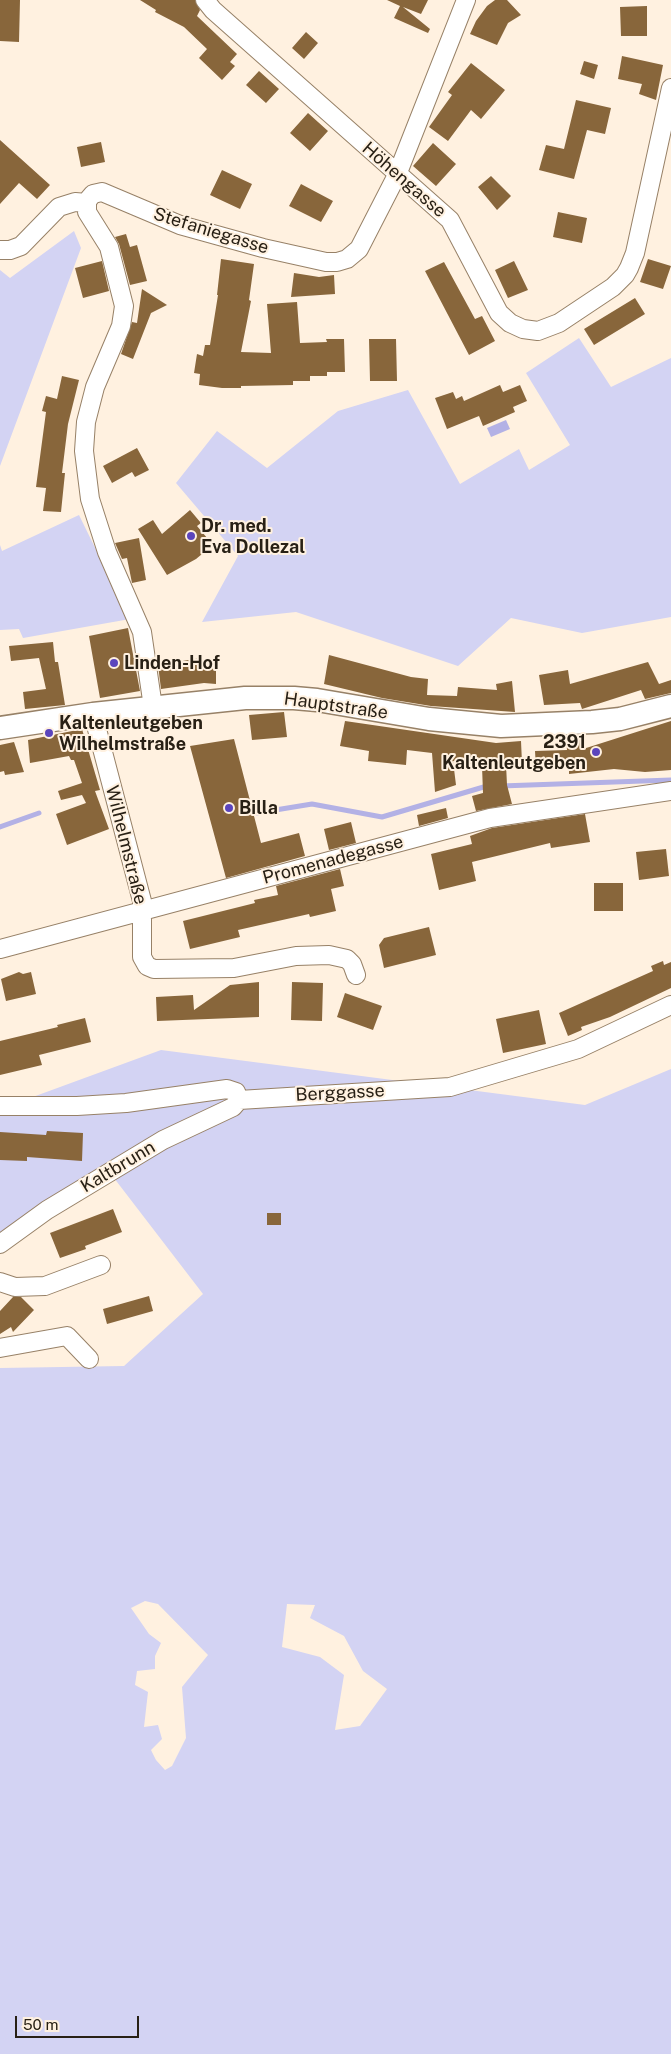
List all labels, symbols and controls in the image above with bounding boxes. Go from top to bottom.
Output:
street label: Höhengasse [358,138,450,222]
street label: Stefaniegasse [151,203,271,259]
place label: Dr. med. Eva Dollezal [201,515,305,558]
marker: Dr. med. Eva Dollezal [185,530,197,542]
place label: Linden-Hof [124,652,220,674]
marker: Linden-Hof [108,657,120,669]
street label: Hauptstraße [283,688,389,724]
place label: Kaltenleutgeben Wilhelmstraße [59,712,203,754]
marker: Kaltenleutgeben Wilhelmstraße [43,727,55,739]
place label: 2391 Kaltenleutgeben [442,731,586,774]
marker: 2391 Kaltenleutgeben [590,746,602,758]
street label: Wilhelmstraße [101,783,151,907]
place label: Billa [239,797,278,819]
marker: Billa [223,802,235,814]
street label: Promenadegasse [260,831,406,889]
street label: Berggasse [295,1080,385,1106]
street label: Kaltbrunn [77,1136,159,1198]
scale bar [18,2006,141,2038]
text: 50 m [23,2016,58,2033]

